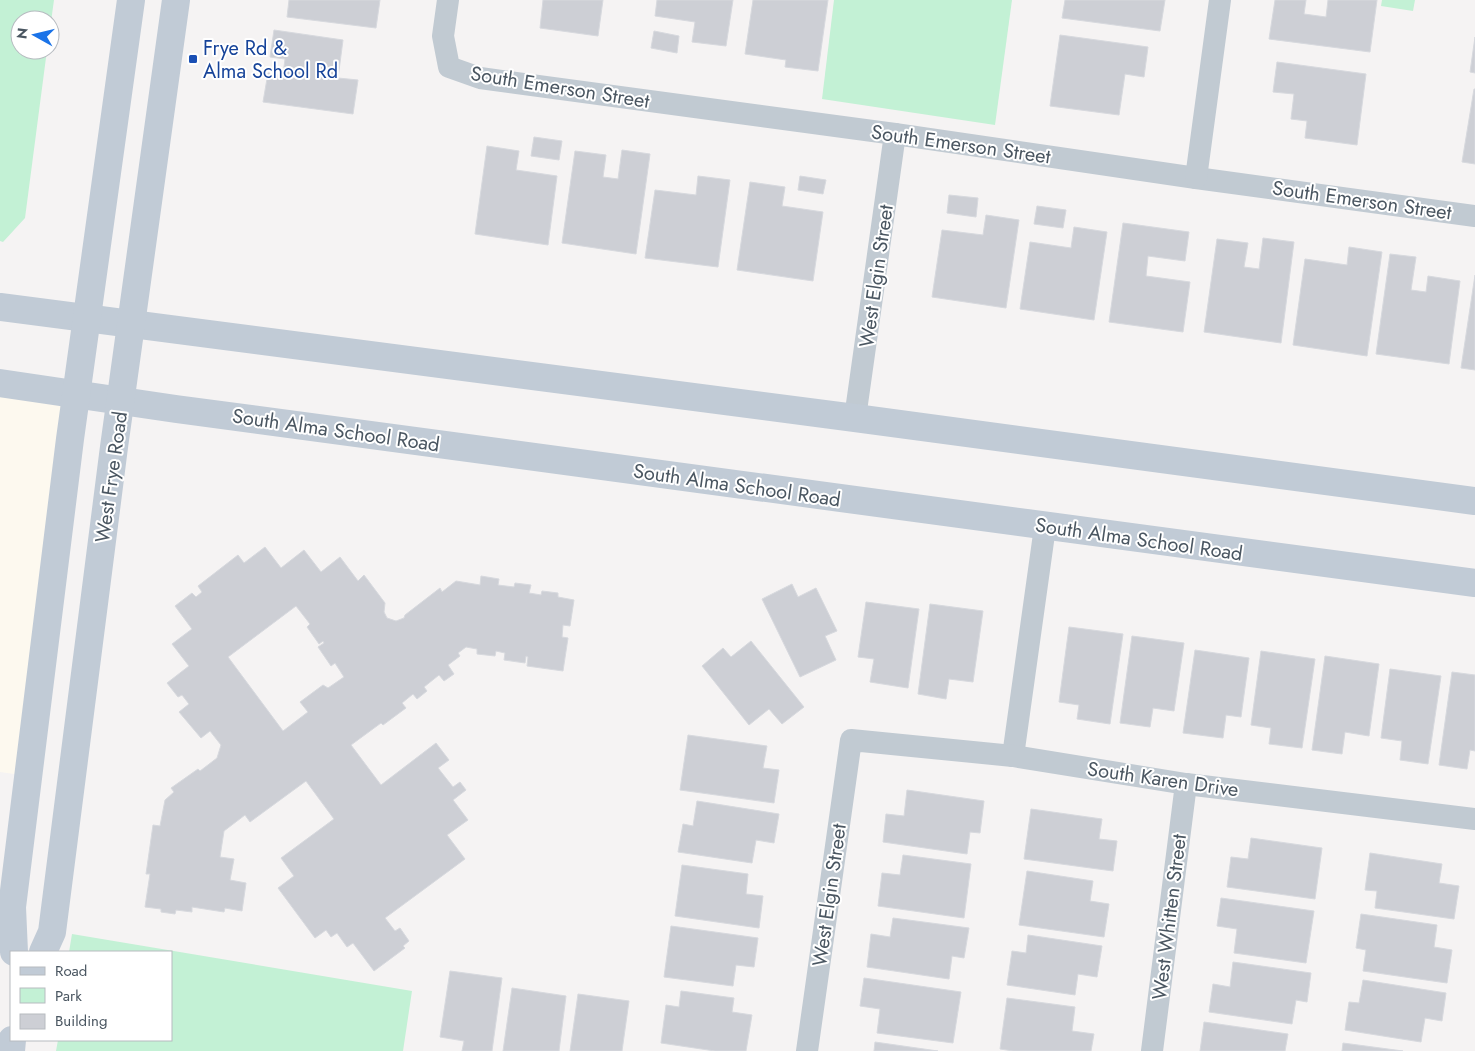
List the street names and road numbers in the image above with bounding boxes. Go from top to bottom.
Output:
street label: South Emerson Street [468,59,652,116]
street label: South Emerson Street [869,118,1053,171]
street label: South Emerson Street [1270,174,1454,227]
street label: West Elgin Street [852,203,901,349]
street label: South Alma School Road [230,402,442,459]
street label: West Frye Road [88,410,135,545]
street label: South Alma School Road [631,457,843,514]
street label: South Alma School Road [1033,511,1245,568]
street label: South Karen Drive [1085,755,1240,804]
street label: West Elgin Street [805,822,854,968]
street label: West Whitten Street [1145,832,1194,1002]

